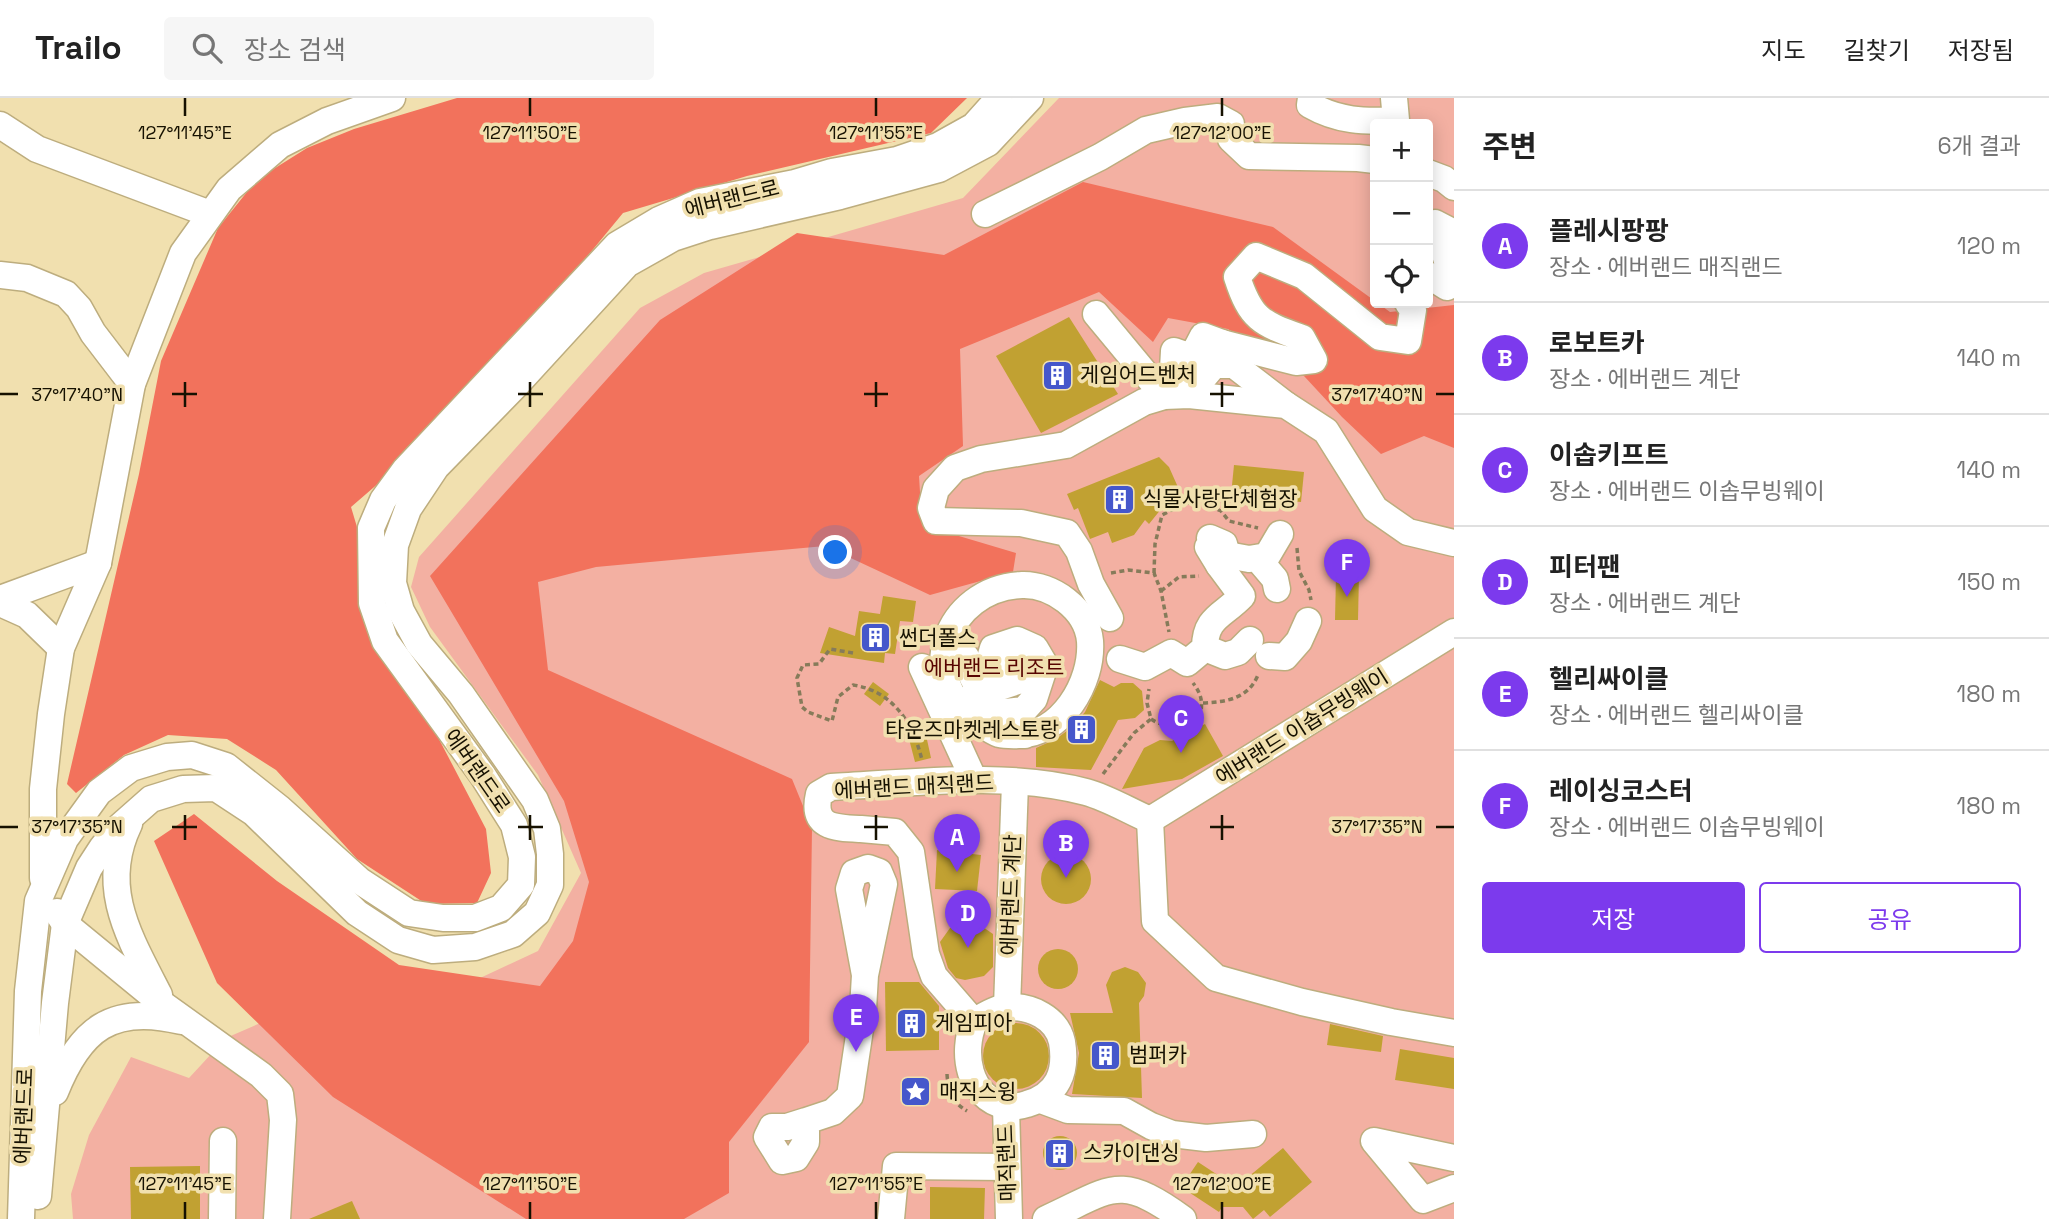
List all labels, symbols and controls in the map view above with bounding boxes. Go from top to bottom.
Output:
search box [164,17,654,80]
text: Trailo [35,27,122,69]
icon: search [188,29,226,67]
text: 장소 검색 [244,33,346,67]
text: 지도 [1761,35,1806,66]
text: 길찾기 [1844,35,1910,66]
text: 저장됨 [1948,35,2014,66]
map controls [1370,119,1433,308]
button: + [1370,119,1433,182]
text: 127°11'45"E [138,121,232,144]
text: 127°11'50"E [483,121,577,144]
text: 127°11'55"E [829,121,923,144]
text: 127°12'00"E [1172,121,1272,144]
text: 주변 [1482,127,1537,166]
text: 6개 결과 [1938,131,2021,161]
street label: 에버랜드로 [682,174,782,223]
button: − [1370,182,1433,245]
text: 플레시팡팡 [1549,214,1669,248]
text: A [1498,231,1512,261]
text: 120 m [1957,231,2021,261]
button: locate [1370,245,1433,308]
text: 장소 · 에버랜드 매직랜드 [1549,252,1783,282]
text: 로보트카 [1549,326,1645,360]
text: B [1497,343,1513,373]
text: 140 m [1957,343,2021,373]
building icon: 게임어드벤처 [1040,358,1074,392]
place label: 게임어드벤처 [1080,361,1196,388]
text: 장소 · 에버랜드 계단 [1549,364,1740,394]
text: 37°17'40"N [31,383,123,406]
text: 37°17'40"N [1331,383,1423,406]
text: 이솝키프트 [1549,438,1669,472]
text: C [1498,455,1512,485]
text: 140 m [1957,455,2021,485]
text: 장소 · 에버랜드 이솝무빙웨이 [1549,476,1825,506]
building icon: 식물사랑단체험장 [1103,482,1137,516]
place label: 식물사랑단체험장 [1143,485,1298,512]
your location [818,535,852,569]
pin: F [1324,539,1370,597]
text: 피터팬 [1549,550,1621,584]
text: D [1497,567,1513,597]
text: 150 m [1957,567,2021,597]
text: 장소 · 에버랜드 계단 [1549,588,1740,618]
building icon: 썬더폴스 [859,621,893,655]
place label: 썬더폴스 [899,624,976,651]
park label: 에버랜드 리조트 [924,654,1064,681]
text: 헬리싸이클 [1549,662,1669,696]
street label: 에버랜드 이솝무빙웨이 [1210,663,1393,791]
text: E [1499,679,1511,709]
text: 180 m [1957,679,2021,709]
pin: C [1158,695,1204,753]
text: 장소 · 에버랜드 헬리싸이클 [1549,700,1804,730]
building icon: 타운즈마켓레스토랑 [1065,713,1099,747]
place label: 타운즈마켓레스토랑 [885,716,1059,743]
street label: 에버랜드로 [439,723,516,818]
street label: 에버랜드 매직랜드 [833,769,995,804]
text: 레이싱코스터 [1549,774,1693,808]
text: F [1499,791,1511,821]
text: 180 m [1957,791,2021,821]
text: 장소 · 에버랜드 이솝무빙웨이 [1549,812,1825,842]
pin: A [934,814,980,872]
text: 37°17'35"N [31,815,123,838]
text: 37°17'35"N [1331,815,1423,838]
pin: B [1043,820,1089,878]
street label: 에버랜드 계단 [995,834,1026,956]
button: 저장 [1482,882,1745,953]
button: 공유 [1759,882,2021,953]
pin: D [945,890,991,948]
pin: E [833,994,879,1052]
building icon: 게임피아 [895,1006,929,1040]
place label: 게임피아 [935,1009,1012,1036]
building icon: 범퍼카 [1089,1038,1123,1072]
place label: 범퍼카 [1129,1041,1187,1068]
street label: 에버랜드로 [8,1067,39,1165]
place icon: 매직스윙 [899,1075,933,1109]
place label: 매직스윙 [939,1078,1016,1105]
street label: 매직랜드 [992,1124,1021,1202]
building icon: 스카이댄싱 [1043,1136,1077,1170]
place label: 스카이댄싱 [1083,1139,1180,1166]
text: 127°11'45"E [138,1172,232,1195]
text: 127°11'50"E [483,1172,577,1195]
text: 127°11'55"E [829,1172,923,1195]
text: 127°12'00"E [1172,1172,1272,1195]

